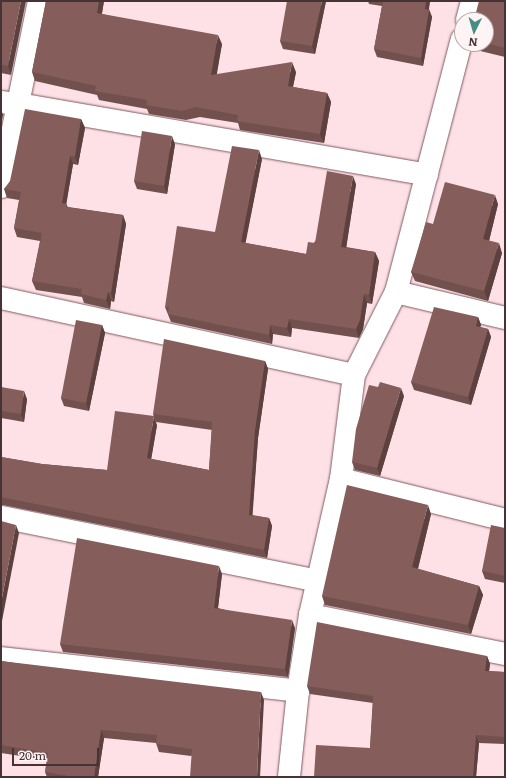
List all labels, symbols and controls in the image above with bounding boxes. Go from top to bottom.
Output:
north arrow [454,12,494,52]
text: N [468,35,478,51]
scale bar [14,740,101,766]
text: 20 m [19,746,46,764]

